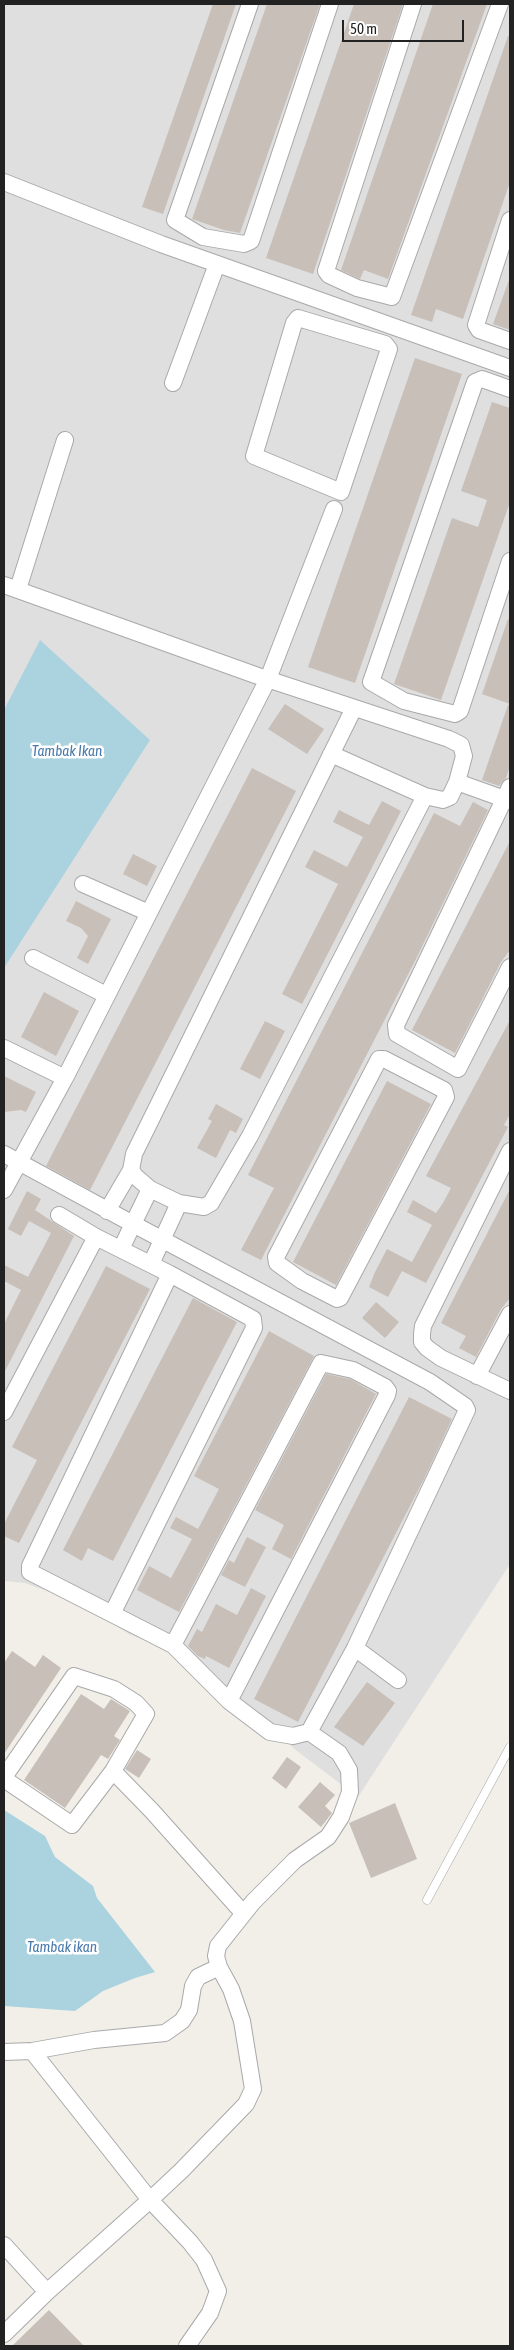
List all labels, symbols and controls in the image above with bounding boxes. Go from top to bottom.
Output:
scale bar [344,10,466,42]
text: 50 m [350,20,377,37]
water label: Tambak Ikan [32,742,102,760]
water label: Tambak ikan [27,1938,97,1956]

